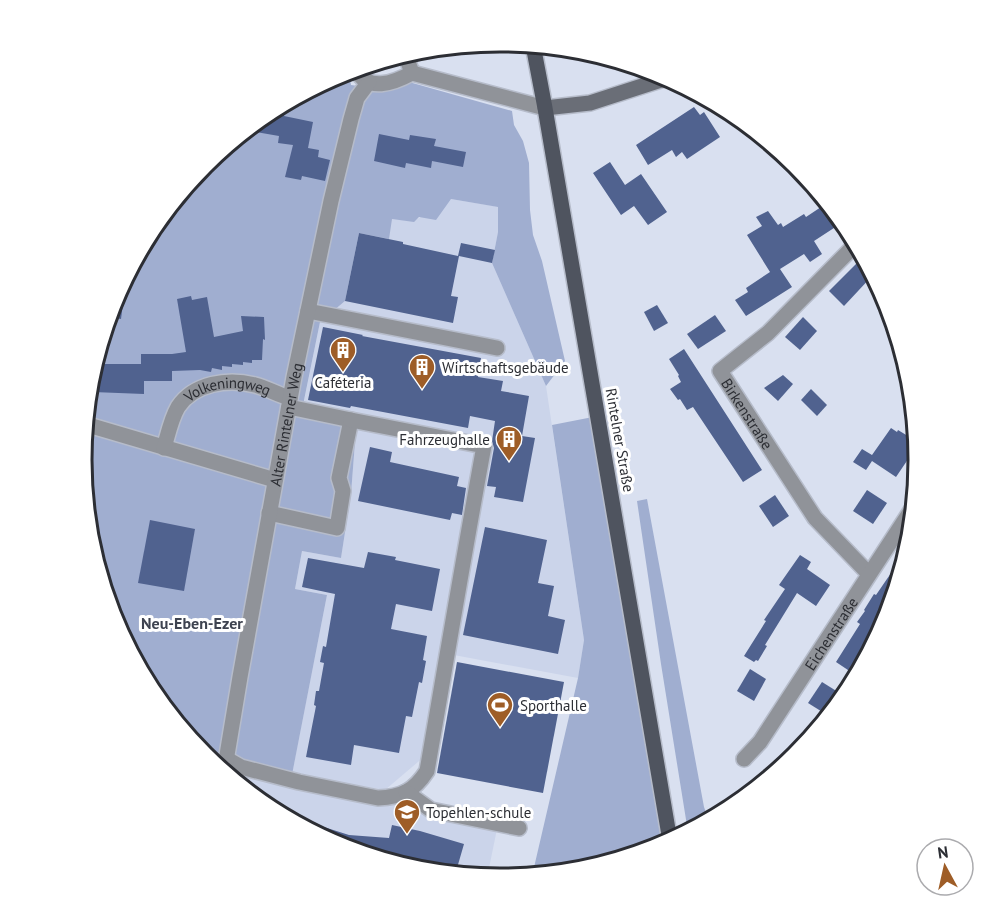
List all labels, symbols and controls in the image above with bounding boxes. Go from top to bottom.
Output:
building icon: Caféteria [328,335,358,373]
building icon: Wirtschaftsgebäude [407,352,437,390]
place label: Wirtschaftsgebäude [442,358,569,377]
street label: Alter Rintelner Weg [265,361,306,488]
street label: Volkeningweg [179,373,274,406]
place label: Caféteria [314,373,372,392]
street label: Birkenstraße [717,374,778,453]
street label: Rintelner Straße [602,387,638,493]
building icon: Fahrzeughalle [494,424,524,462]
place label: Fahrzeughalle [399,430,490,449]
street label: Eichenstraße [800,593,862,674]
district label: Neu-Eben-Ezer [141,613,243,633]
sports icon: Sporthalle [485,690,515,728]
place label: Sporthalle [520,696,587,715]
school or university icon: Topehlen-schule [392,797,422,835]
place label: Topehlen-schule [426,803,531,822]
north arrow [915,837,975,897]
text: N [936,842,950,863]

